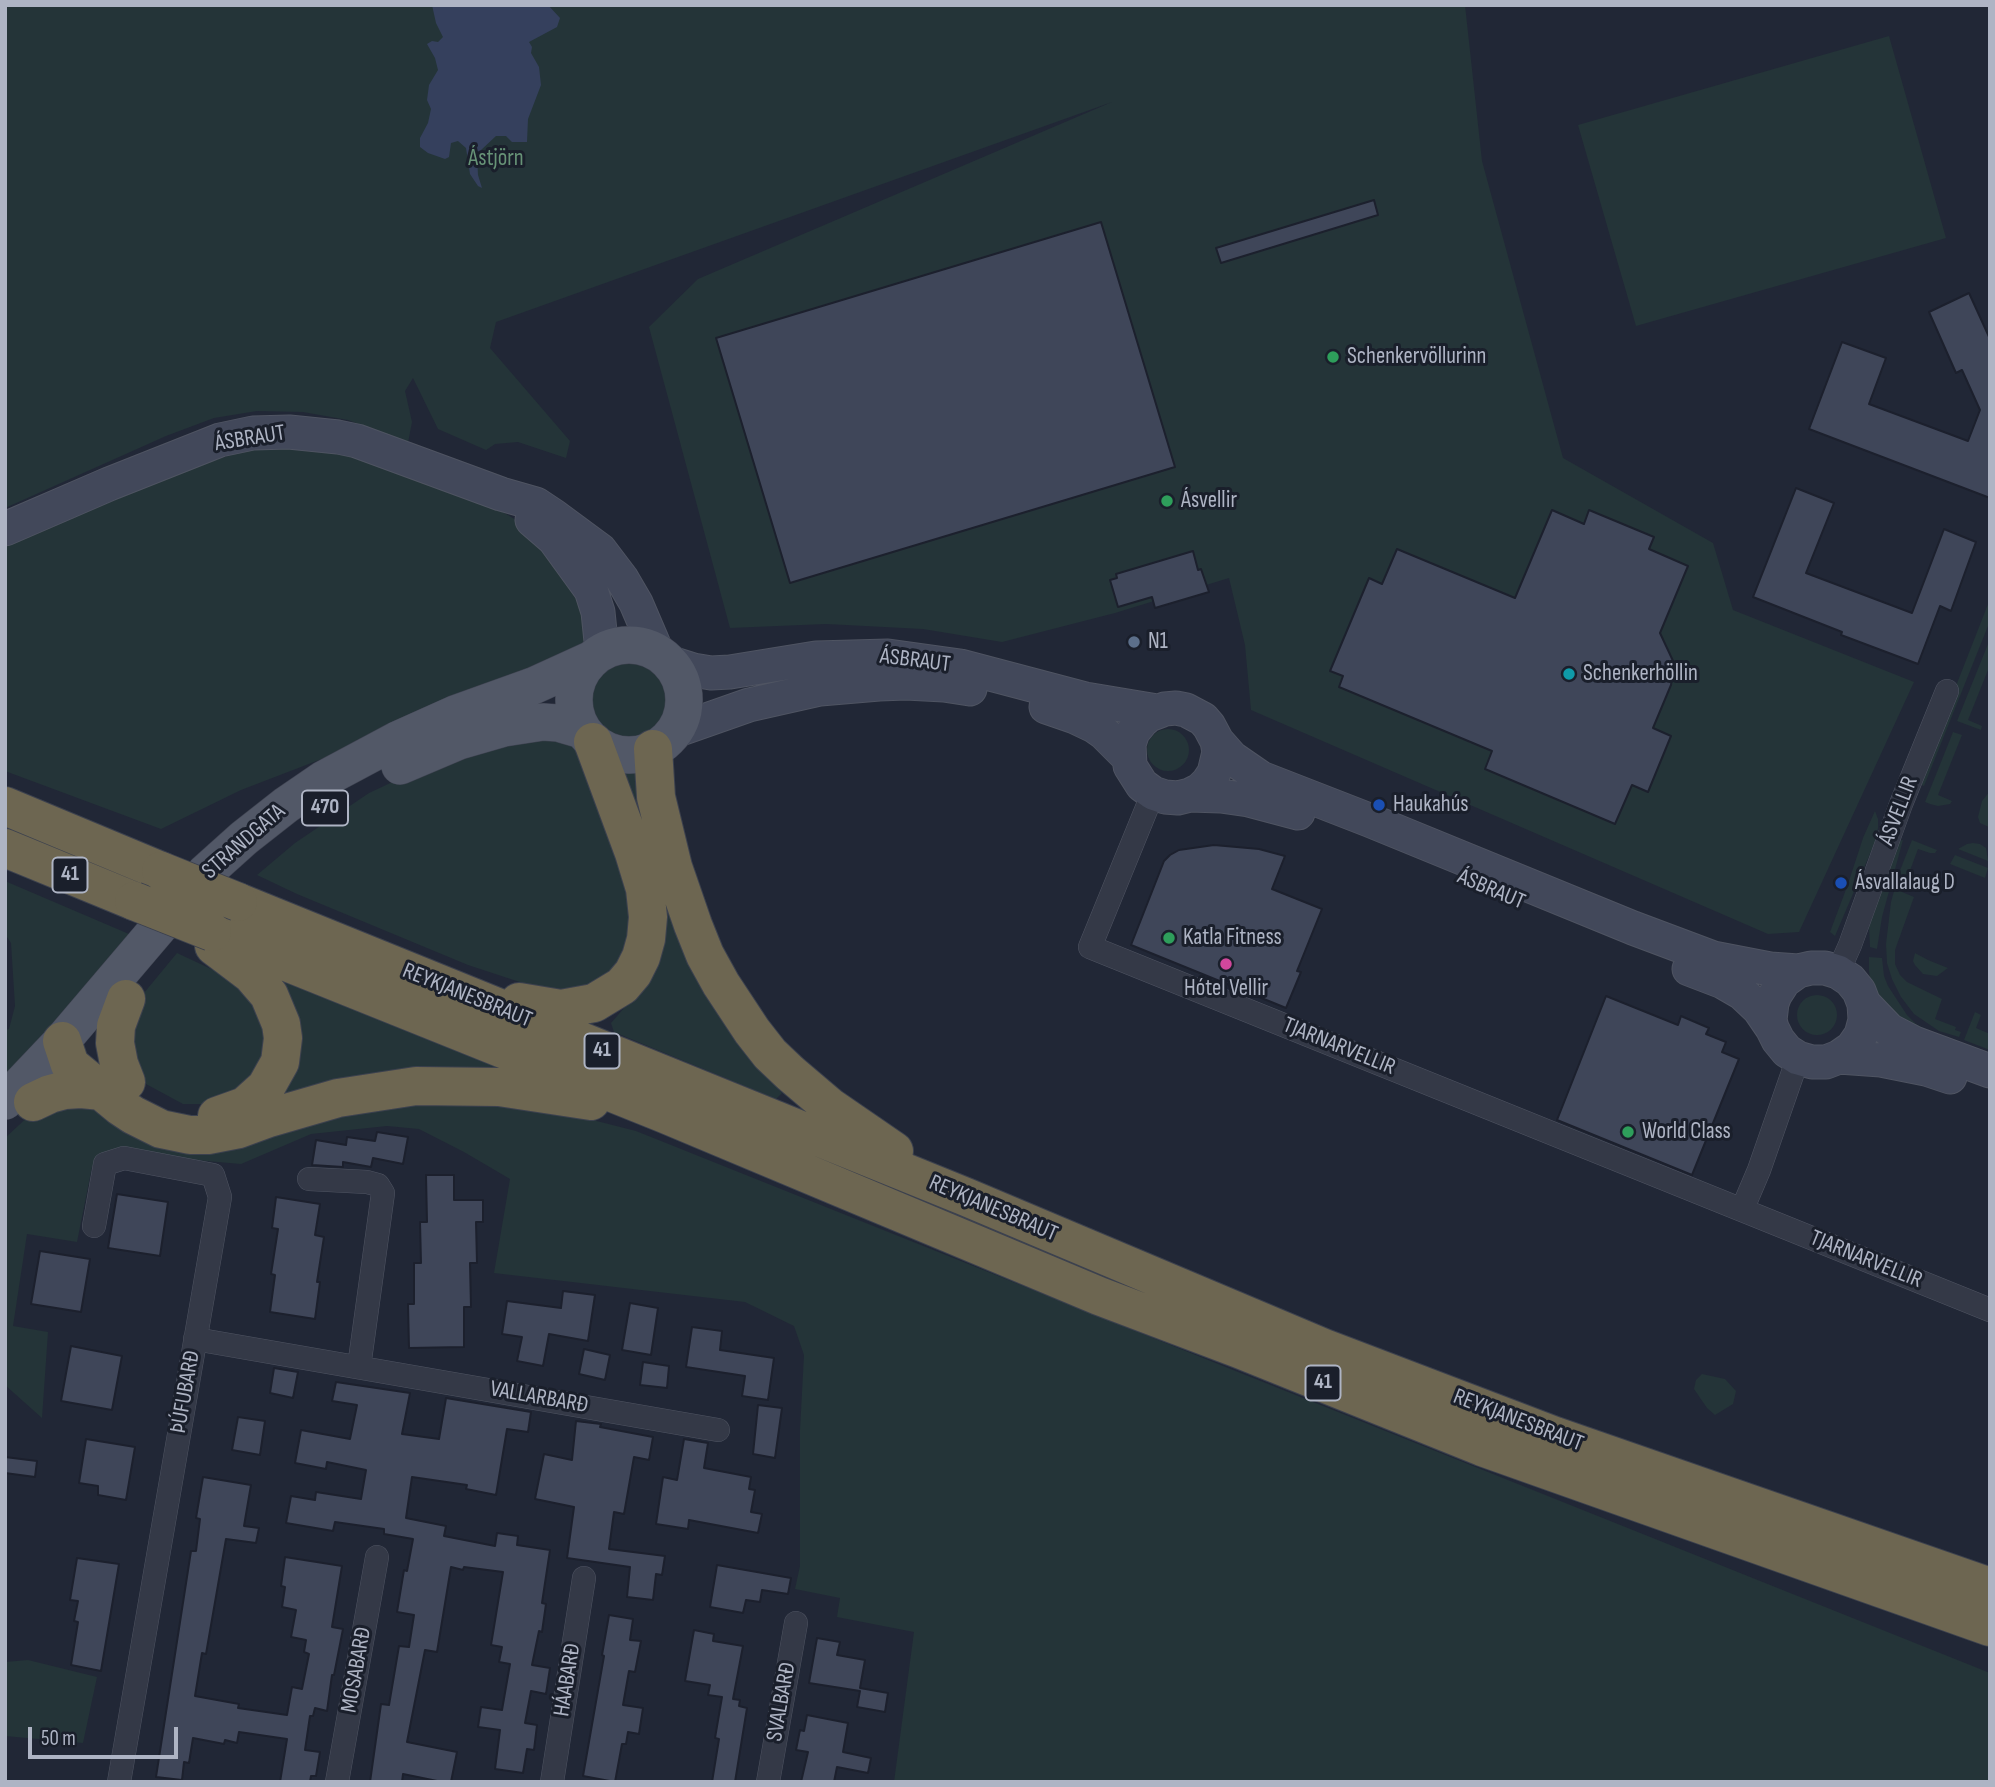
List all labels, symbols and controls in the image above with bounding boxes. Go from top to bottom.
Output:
park label: Ástjörn [468,145,524,173]
place label: Schenkervöllurinn [1347,343,1486,371]
marker: Schenkervöllurinn [1325,349,1341,365]
street label: ÁSBRAUT [213,420,287,458]
place label: Ásvellir [1181,487,1237,515]
marker: Ásvellir [1159,493,1175,509]
place label: N1 [1148,628,1168,656]
marker: N1 [1126,634,1142,650]
street label: ÁSBRAUT [878,643,952,679]
place label: Schenkerhöllin [1583,660,1698,688]
marker: Schenkerhöllin [1561,666,1577,682]
street label: ÁSVELLIR [1873,773,1925,849]
road number: 470 [302,790,348,826]
place label: Haukahús [1393,791,1469,819]
marker: Haukahús [1371,797,1387,813]
street label: STRANDGATA [197,798,291,886]
road number: 41 [52,858,88,892]
street label: ÁSBRAUT [1453,863,1529,917]
place label: Ásvallalaug D [1855,869,1955,897]
marker: Ásvallalaug D [1833,875,1849,891]
place label: Katla Fitness [1183,924,1282,952]
marker: Katla Fitness [1161,930,1177,946]
marker: Hótel Vellir [1218,956,1234,972]
street label: REYKJANESBRAUT [398,958,536,1034]
place label: Hótel Vellir [1184,975,1268,1003]
street label: TJARNARVELLIR [1279,1012,1399,1082]
road number: 41 [584,1034,620,1068]
place label: World Class [1642,1118,1731,1146]
marker: World Class [1620,1124,1636,1140]
street label: REYKJANESBRAUT [925,1170,1061,1248]
street label: TJARNARVELLIR [1806,1225,1926,1295]
street label: ÞÚFUBARÐ [165,1349,207,1435]
road number: 41 [1306,1366,1340,1400]
street label: VALLARBARÐ [488,1376,590,1420]
street label: REYKJANESBRAUT [1449,1384,1587,1458]
street label: MOSABARÐ [336,1625,378,1715]
street label: HÁABARÐ [549,1641,587,1719]
street label: SVALBARÐ [761,1660,803,1744]
scale bar [32,1714,182,1758]
text: 50 m [41,1726,76,1751]

